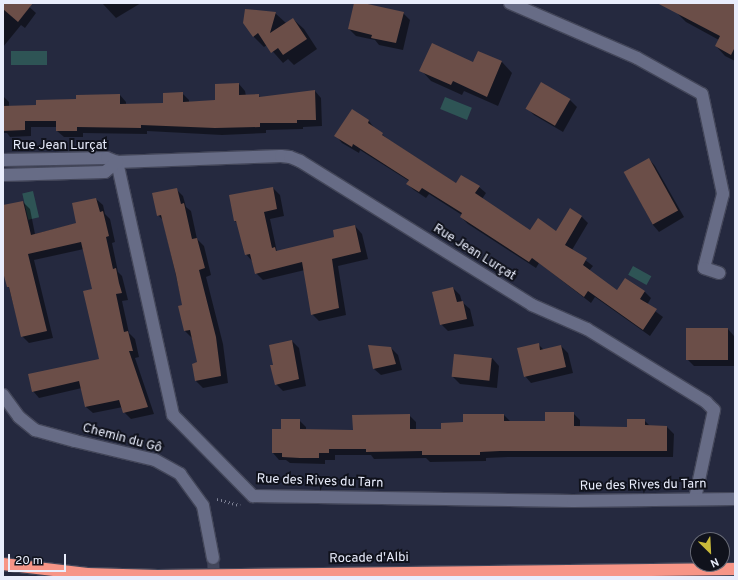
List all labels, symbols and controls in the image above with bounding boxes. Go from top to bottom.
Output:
street label: Rue Jean Lurçat [13,138,107,154]
street label: Rue Jean Lurçat [430,221,518,285]
street label: Chemin du Gô [81,421,163,457]
street label: Rue des Rives du Tarn [256,472,384,492]
street label: Rue des Rives du Tarn [579,477,707,495]
north arrow [690,532,730,572]
scale bar [10,546,68,572]
street label: Rocade d'Albi [329,551,409,567]
text: 20 m [15,553,43,569]
text: N [708,554,721,570]

